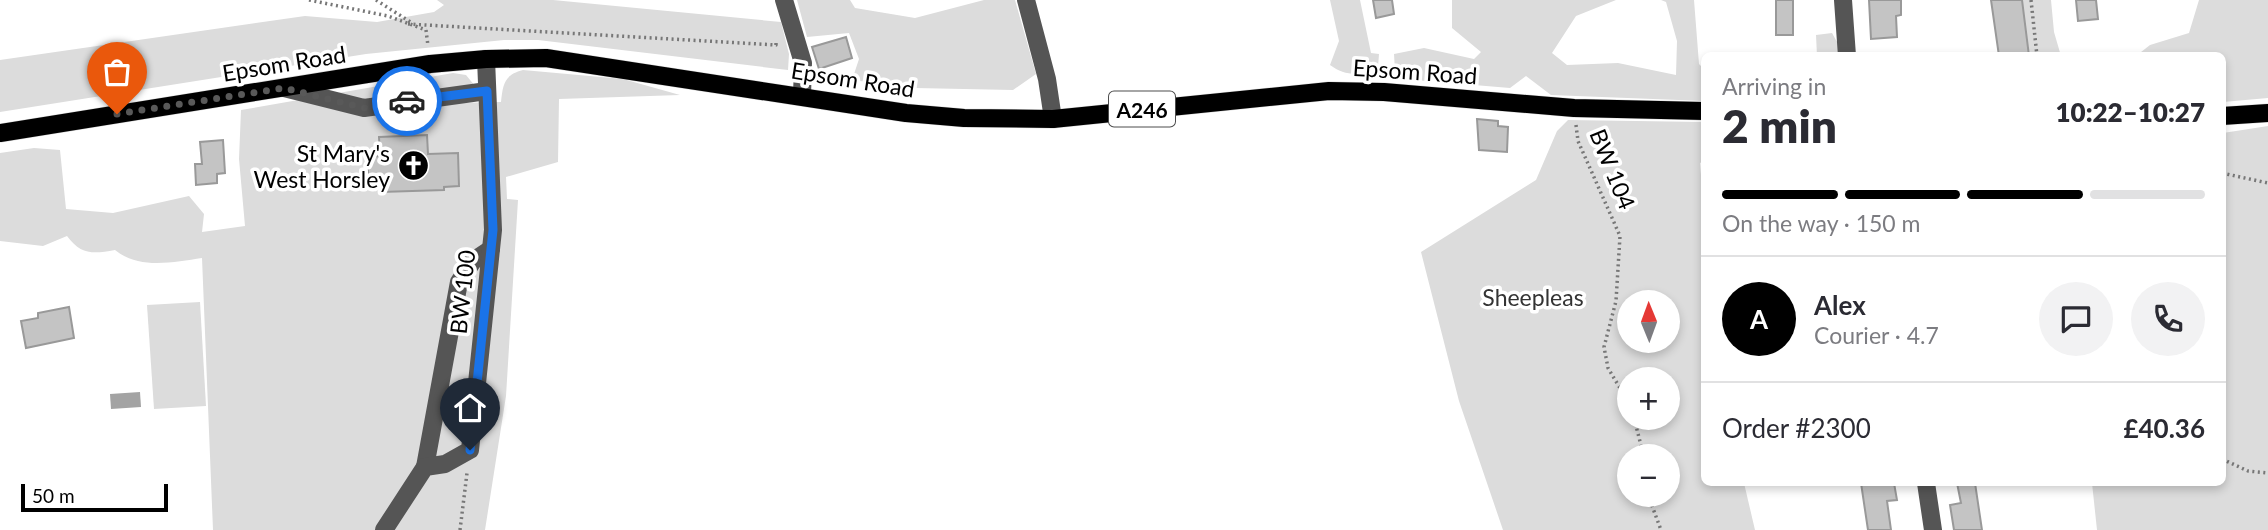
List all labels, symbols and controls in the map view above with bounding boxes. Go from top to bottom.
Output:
street label: Epsom Road [220,39,348,87]
pin [87,42,147,114]
icon: bag [98,53,136,91]
street label: Epsom Road [1352,53,1478,89]
street label: Epsom Road [789,55,917,103]
courier [372,66,442,136]
text: Arriving in [1722,72,1826,100]
icon: car [388,82,426,120]
road number: A246 [1109,92,1175,126]
text: 10:22–10:27 [2055,96,2205,128]
text: 2 min [1722,98,1837,153]
street label: BW 104 [1584,125,1642,213]
place label: St Mary's West Horsley [254,139,390,193]
church icon: St Mary's West Horsley [396,149,430,183]
text: On the way · 150 m [1722,209,1921,237]
street label: BW 100 [444,249,480,335]
button: chat [2039,282,2113,356]
button: phone [2131,282,2205,356]
park label: Sheepleas [1482,283,1584,311]
text: Alex [1814,289,1866,321]
north arrow [1617,290,1680,354]
map controls [1617,290,1680,507]
text: A [1750,303,1768,335]
text: Courier · 4.7 [1814,321,1939,349]
button: + [1617,367,1680,430]
pin [440,378,500,450]
icon: home [451,389,489,427]
text: Order #2300 [1722,412,1871,444]
text: £40.36 [2123,412,2205,444]
button: − [1617,444,1680,507]
scale bar [21,481,168,513]
text: 50 m [32,484,75,507]

